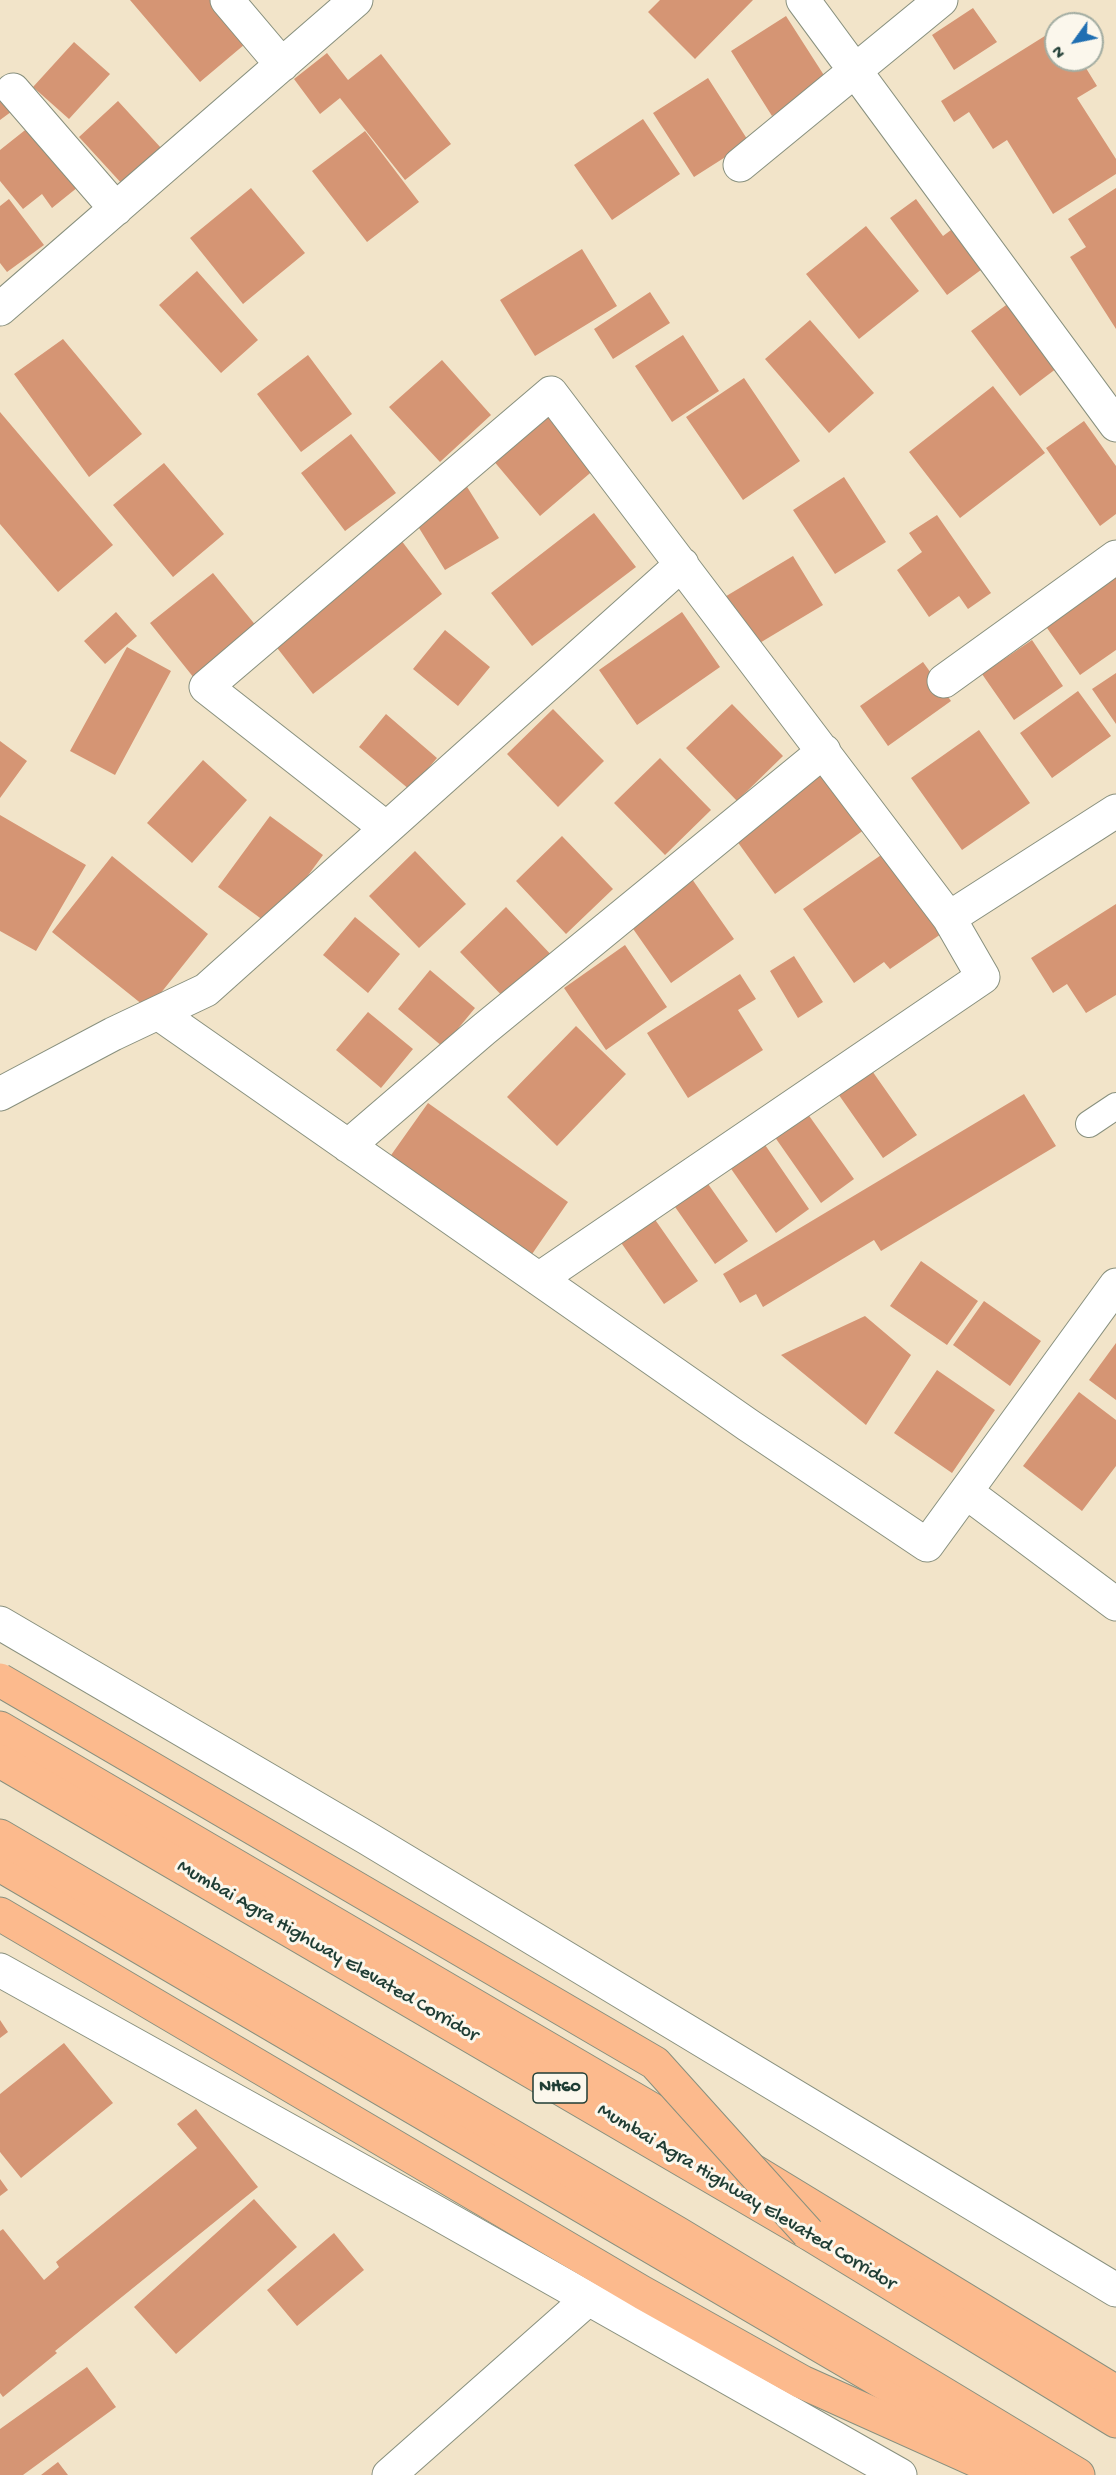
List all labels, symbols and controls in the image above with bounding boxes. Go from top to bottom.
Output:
north arrow [1044,12,1104,72]
text: N [1049,41,1071,61]
street label: Mumbai Agra Highway Elevated Corridor [172,1856,482,2048]
road number: NH60 [533,2073,587,2103]
street label: Mumbai Agra Highway Elevated Corridor [592,2099,900,2297]

